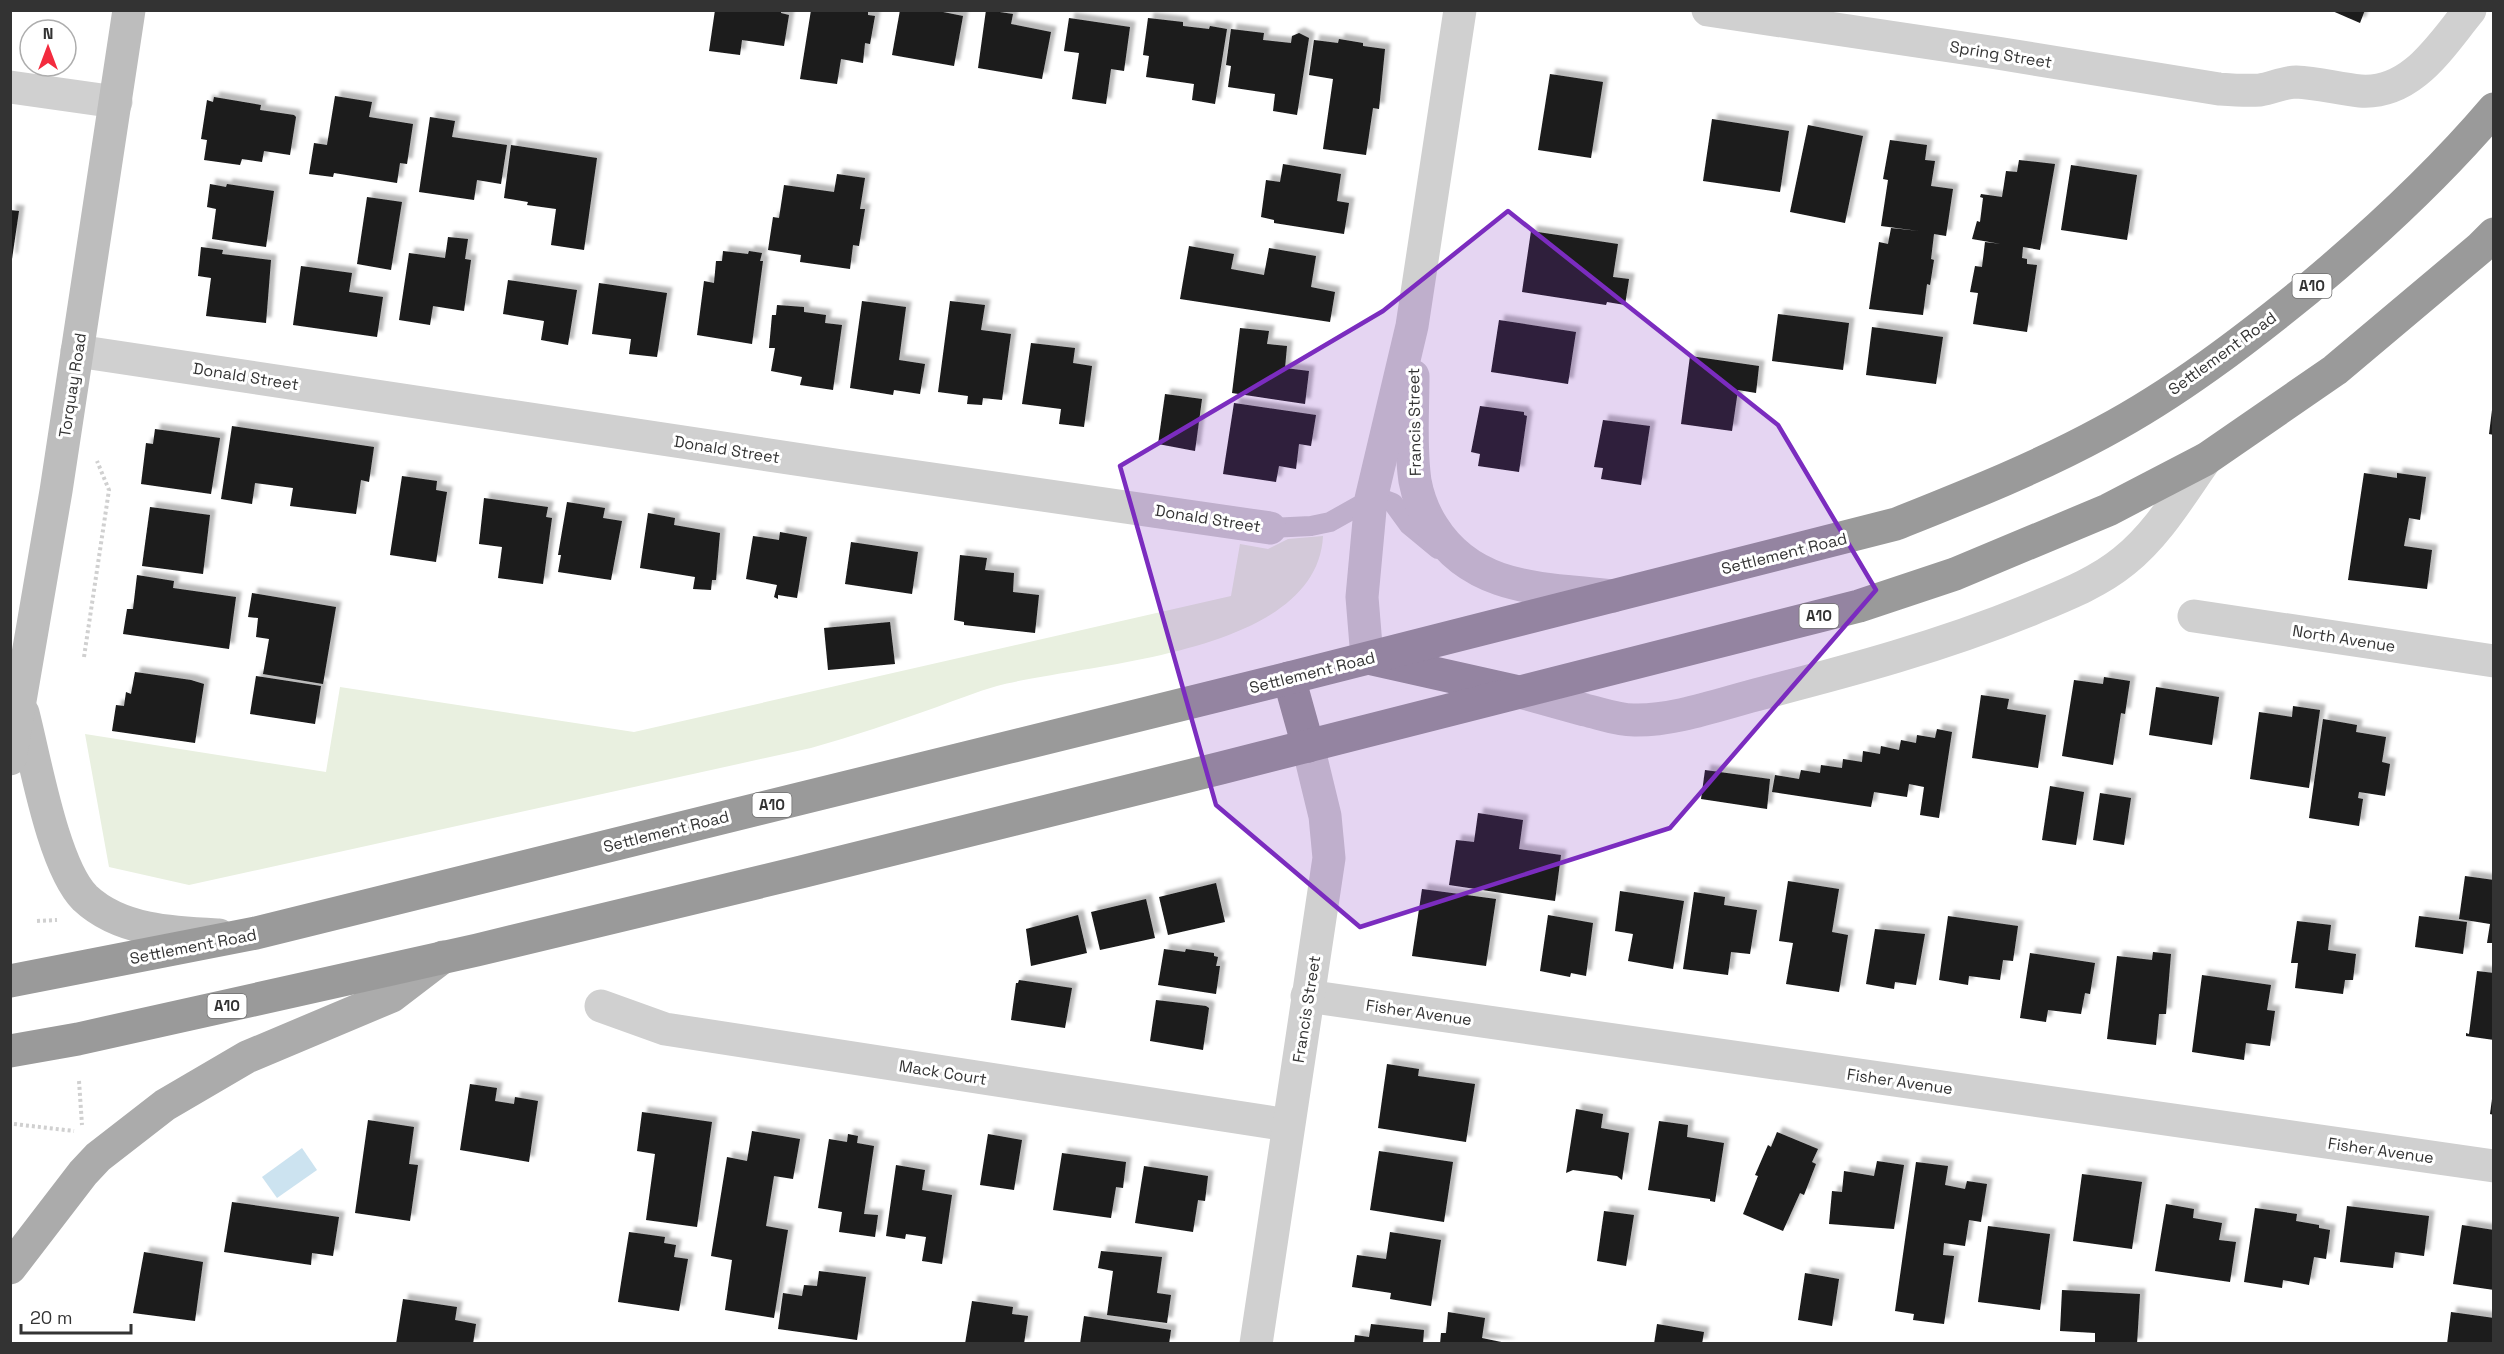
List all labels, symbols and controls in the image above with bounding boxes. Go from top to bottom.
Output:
north arrow [18,18,78,78]
text: N [43,23,53,44]
street label: Spring Street [1948,36,2054,73]
road number: A10 [2292,274,2332,298]
street label: Settlement Road [2164,307,2281,400]
street label: Torquay Road [54,331,91,439]
street label: Donald Street [192,358,300,395]
street label: Francis Street [1403,368,1426,476]
street label: Donald Street [673,431,781,468]
street label: Donald Street [1154,500,1262,537]
street label: Settlement Road [1719,528,1849,579]
road number: A10 [1800,604,1838,628]
street label: North Avenue [2291,620,2397,657]
street label: Settlement Road [1247,647,1377,698]
road number: A10 [752,793,792,817]
street label: Settlement Road [601,806,731,857]
street label: Settlement Road [128,924,258,969]
street label: Francis Street [1288,954,1325,1064]
road number: A10 [208,994,246,1018]
street label: Fisher Avenue [1365,995,1473,1030]
street label: Mack Court [898,1055,988,1090]
street label: Fisher Avenue [1846,1064,1954,1099]
street label: Fisher Avenue [2327,1133,2435,1168]
scale bar [21,1297,130,1335]
text: 20 m [30,1306,73,1329]

